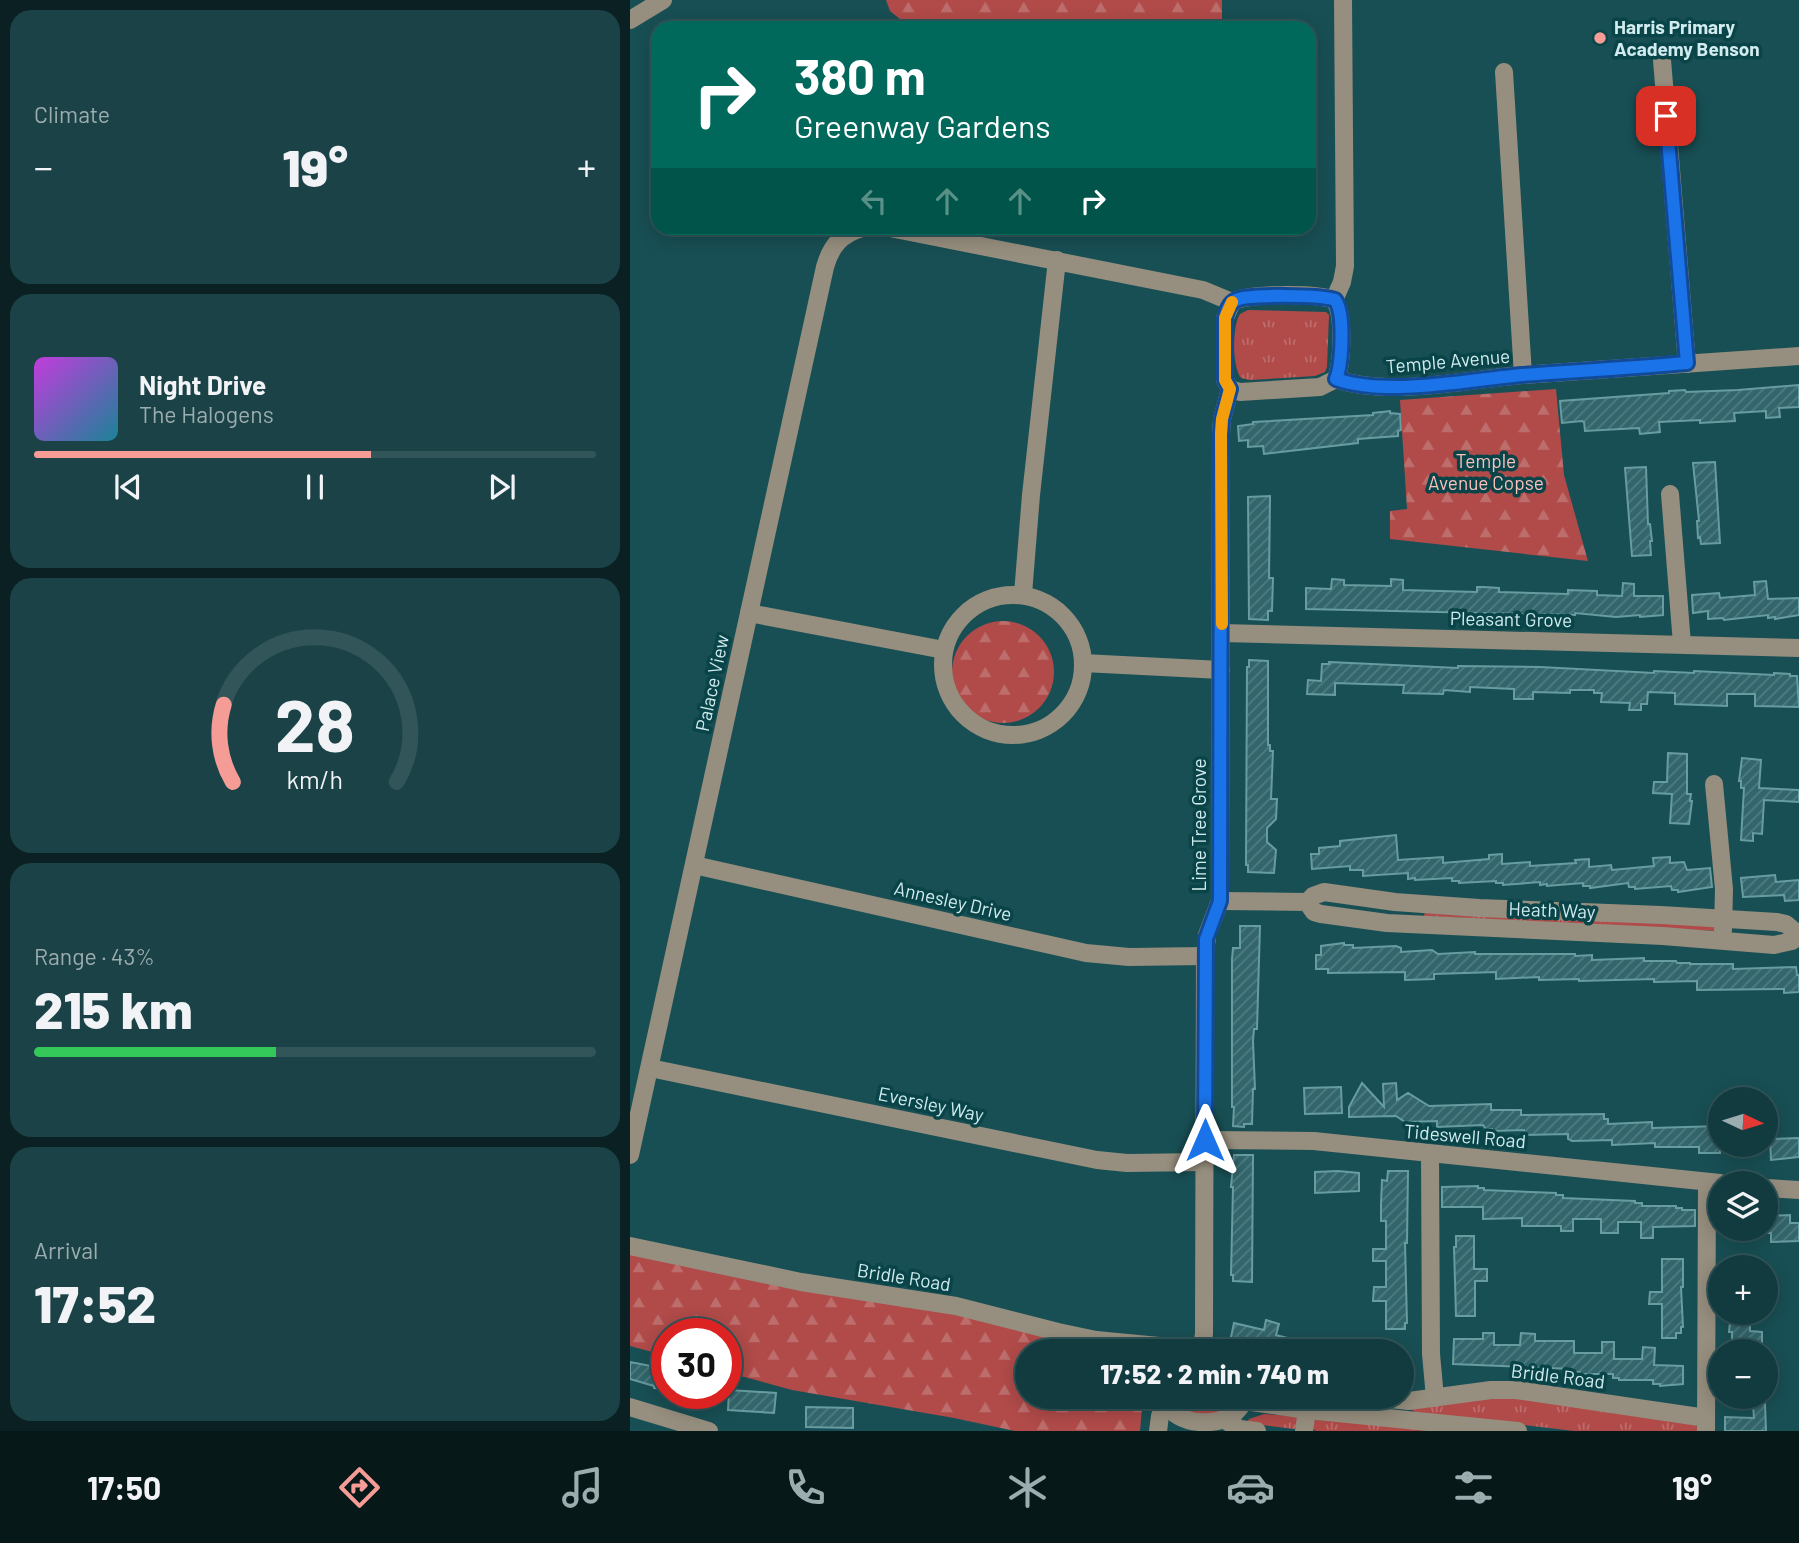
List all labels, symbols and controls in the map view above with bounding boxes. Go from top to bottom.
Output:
place label: Harris Primary Academy Benson [1614,15,1760,60]
marker: Harris Primary Academy Benson [1592,30,1608,46]
text: 380 m [794,46,926,105]
icon: right [679,49,770,140]
pin [1636,86,1696,146]
icon: arrive [1647,97,1685,135]
text: Climate [34,100,110,128]
text: Greenway Gardens [794,106,1051,144]
text: 19° [282,135,348,197]
text: − [34,143,53,189]
text: + [577,143,596,189]
icon: left [855,182,893,220]
icon: ahead [928,182,966,220]
icon: ahead [1001,182,1039,220]
icon: right [1074,182,1112,220]
street label: Temple Avenue [1385,344,1511,377]
text: Night Drive [139,369,266,400]
text: The Halogens [139,400,274,428]
park label: Temple Avenue Copse [1428,449,1544,494]
icon: previous [109,468,147,506]
icon: pause [296,468,334,506]
icon: next [483,468,521,506]
street label: Pleasant Grove [1450,606,1572,631]
street label: Palace View [690,632,733,733]
text: 28 [275,679,355,767]
street label: Lime Tree Grove [1187,758,1210,892]
text: km/h [287,763,343,793]
street label: Annesley Drive [892,876,1014,925]
street label: Heath Way [1508,896,1596,923]
text: Range · 43% [34,942,155,970]
text: 215 km [34,977,193,1039]
street label: Eversley Way [876,1081,986,1126]
north arrow [1708,1087,1778,1157]
map controls [1708,1087,1778,1409]
position arrow [1168,1103,1242,1177]
street label: Tideswell Road [1403,1119,1527,1152]
button: layers [1708,1171,1778,1241]
text: Arrival [34,1236,98,1264]
button: + [1708,1255,1778,1325]
street label: Bridle Road [856,1258,952,1295]
text: 17:52 [34,1271,156,1333]
speed limit sign: 30 [651,1318,742,1409]
button: − [1708,1339,1778,1409]
text: 17:52 · 2 min · 740 m [1100,1358,1329,1389]
street label: Bridle Road [1510,1358,1606,1393]
icon: directions [335,1463,384,1512]
icon: music [558,1463,607,1512]
icon: phone [781,1463,830,1512]
icon: climate [1003,1463,1052,1512]
icon: car [1226,1463,1275,1512]
icon: filters [1449,1463,1498,1512]
text: 17:50 [87,1468,161,1506]
text: 19° [1672,1468,1712,1506]

